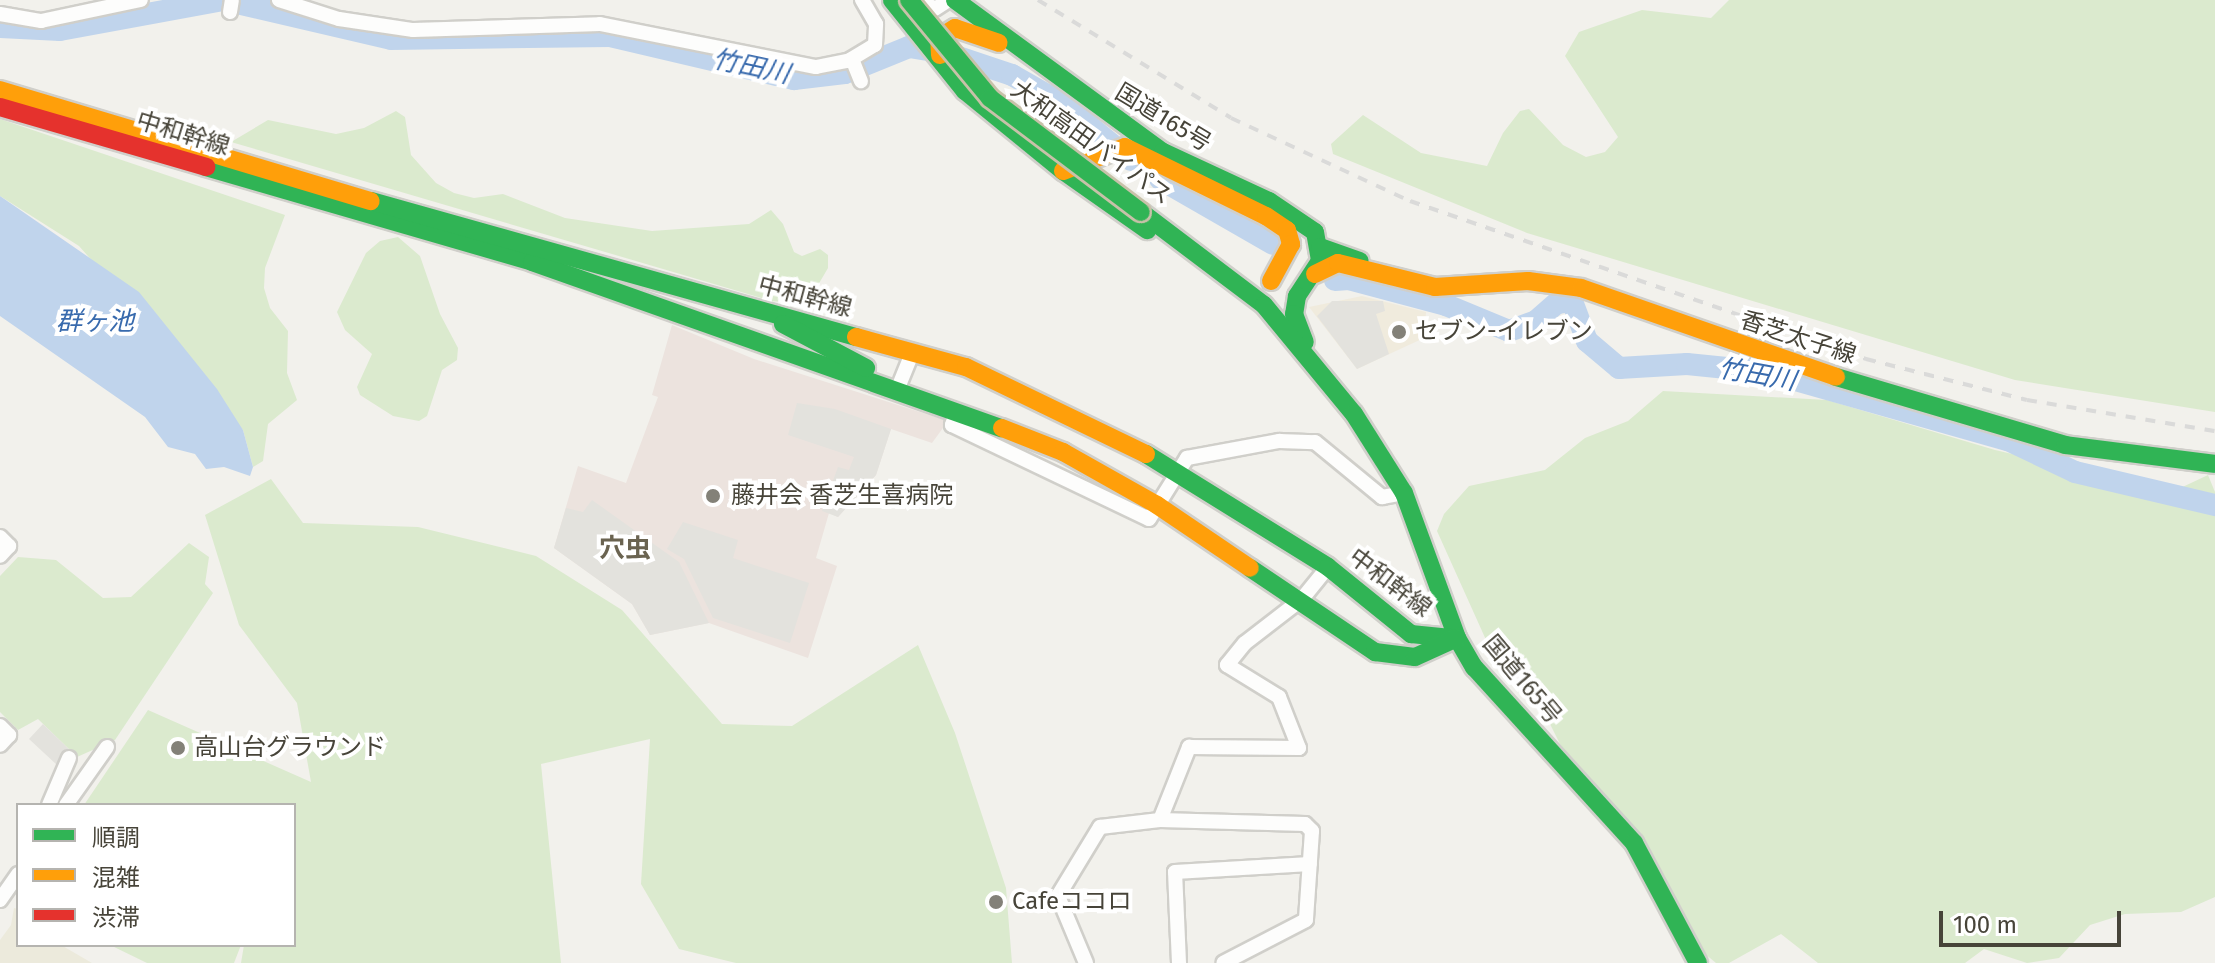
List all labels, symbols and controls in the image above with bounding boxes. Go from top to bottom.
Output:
water label: 竹田川 [710,44,792,90]
street label: 大和高田バイパス [1005,75,1177,211]
street label: 国道165号 [1110,78,1216,158]
street label: 中和幹線 [133,106,233,162]
street label: 中和幹線 [755,271,855,323]
water label: 群ヶ池 [56,306,134,338]
street label: 香芝太子線 [1736,306,1860,370]
place label: セブン-イレブン [1415,318,1593,346]
marker: セブン-イレブン [1390,323,1408,341]
water label: 竹田川 [1716,353,1798,397]
place label: 藤井会 香芝生喜病院 [731,482,953,510]
marker: 藤井会 香芝生喜病院 [702,485,724,507]
district label: 穴虫 [599,533,651,565]
street label: 中和幹線 [1343,543,1437,623]
street label: 国道165号 [1477,630,1567,730]
place label: 高山台グラウンド [194,734,386,762]
marker: 高山台グラウンド [169,739,187,757]
legend [16,803,296,947]
text: 順調 [92,824,140,852]
text: 混雑 [92,864,140,892]
place label: Cafeココロ [1012,888,1131,916]
marker: Cafeココロ [987,893,1005,911]
scale bar [1943,895,2125,945]
text: 渋滞 [92,904,140,932]
text: 100 m [1953,911,2017,939]

